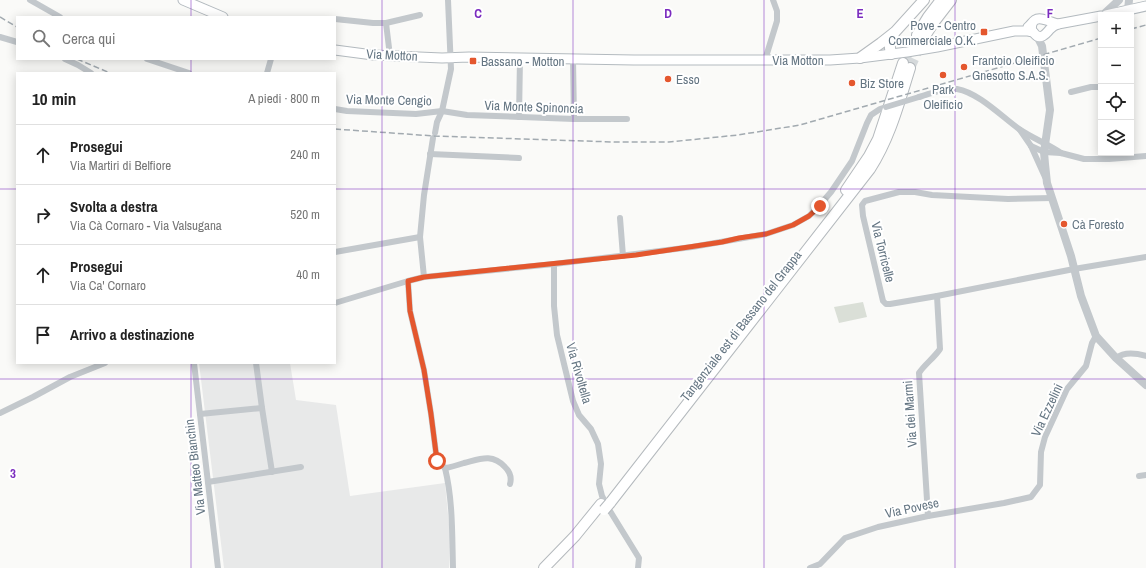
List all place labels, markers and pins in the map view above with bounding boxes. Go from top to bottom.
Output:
place label: Pove - Centro Commerciale O.K. [888,17,976,49]
marker: Pove - Centro Commerciale O.K. [979,27,989,37]
place label: Frantoio Oleificio Gnesotto S.A.S. [972,52,1054,84]
place label: Bassano - Motton [481,53,565,70]
marker: Bassano - Motton [468,56,478,66]
marker: Frantoio Oleificio Gnesotto S.A.S. [959,62,969,72]
marker: Park Oleificio [938,70,948,80]
place label: Esso [676,71,700,88]
marker: Esso [663,74,673,84]
place label: Biz Store [860,75,904,92]
marker: Biz Store [847,78,857,88]
place label: Park Oleificio [923,81,963,113]
place label: Cà Foresto [1072,216,1124,233]
marker: Cà Foresto [1059,219,1069,229]

